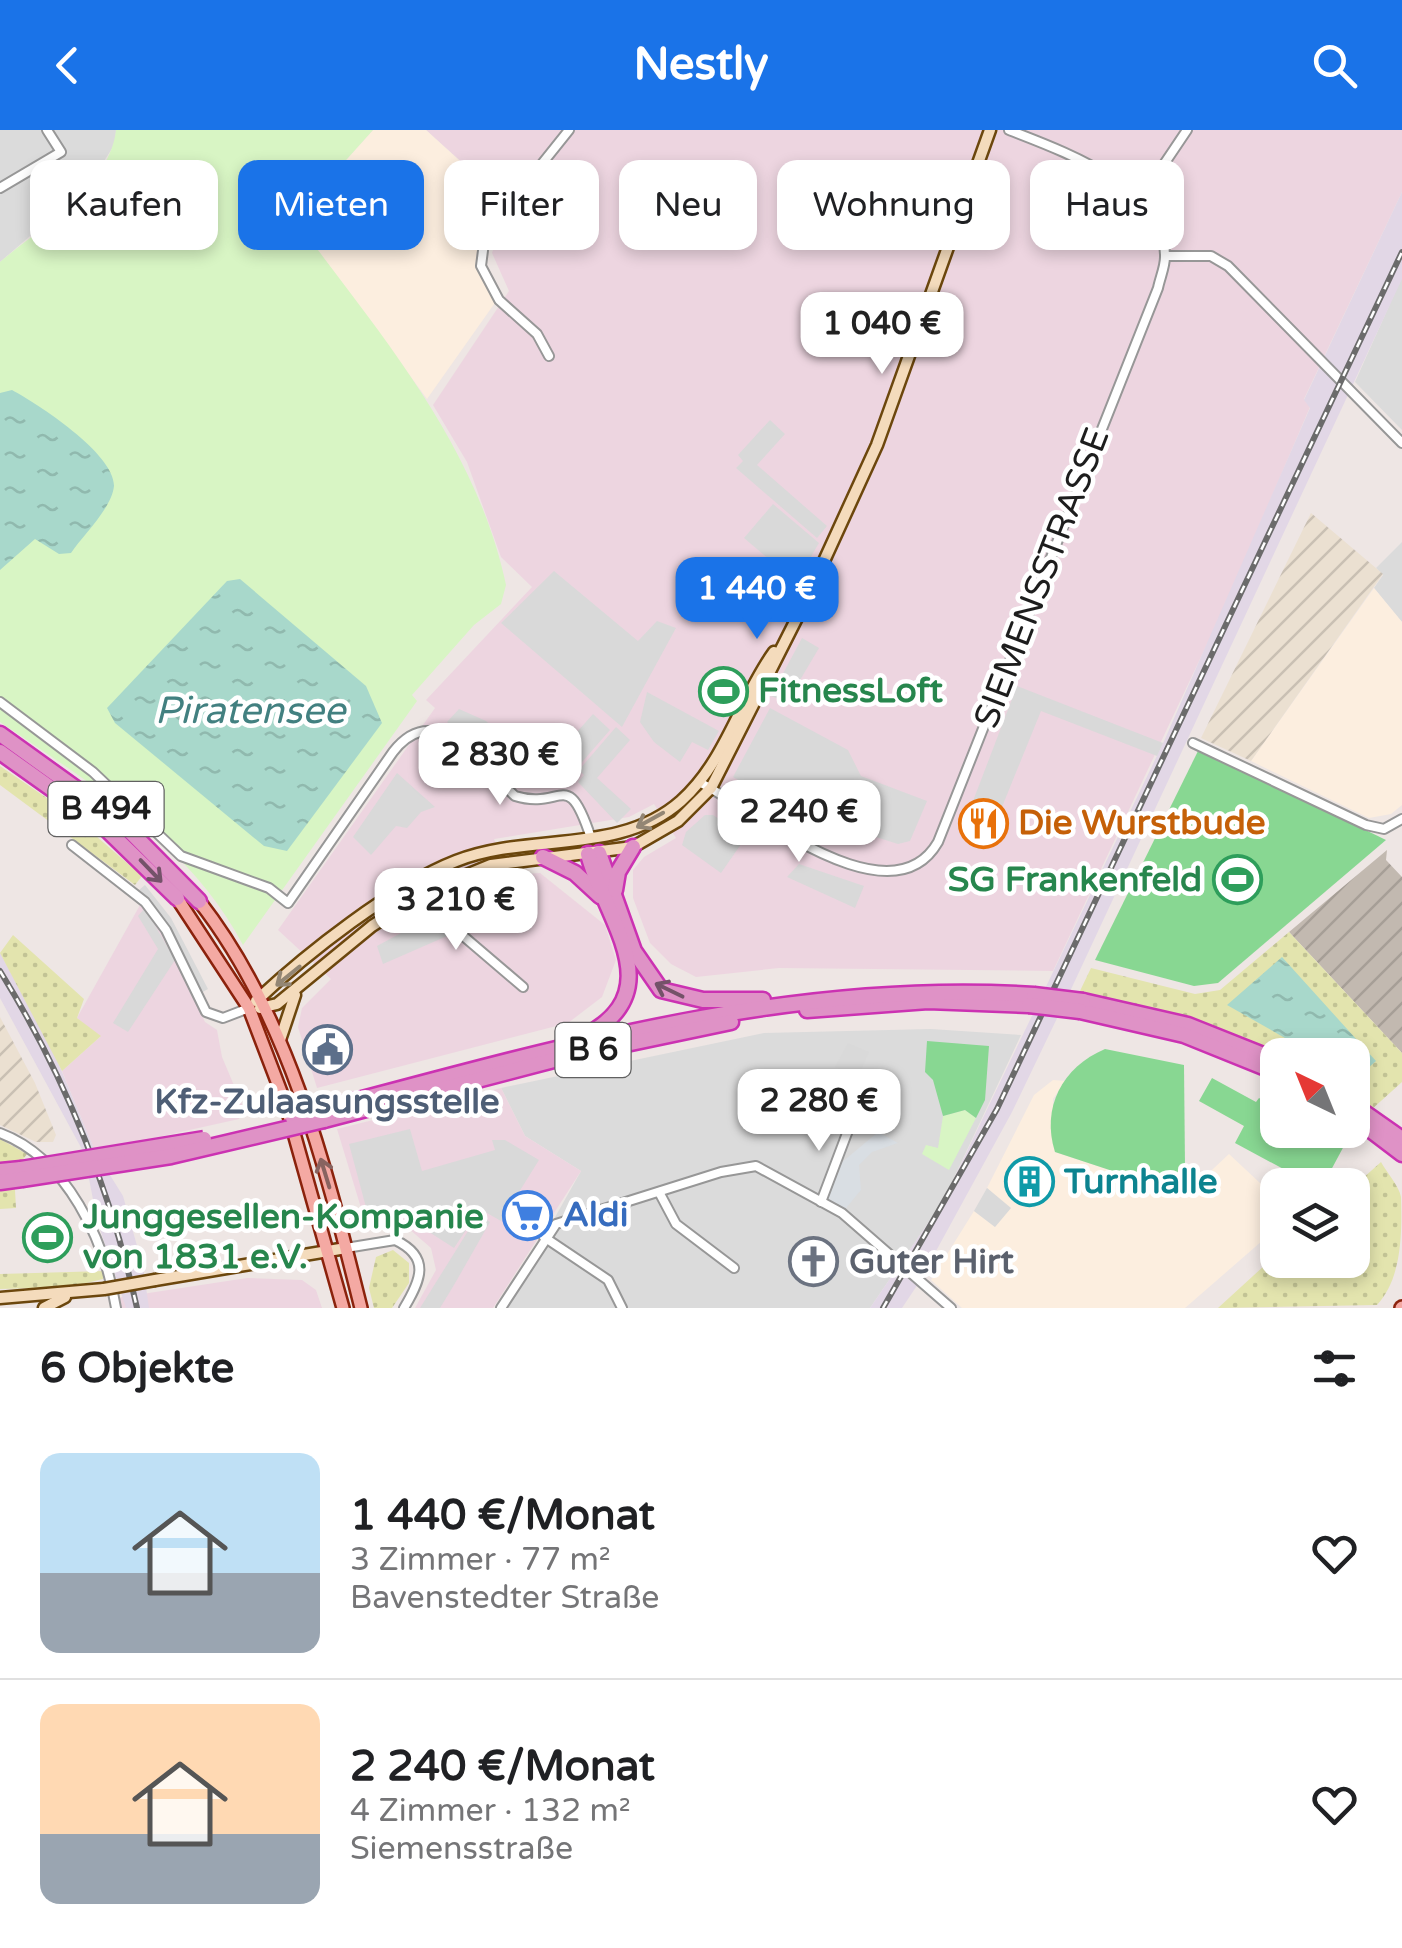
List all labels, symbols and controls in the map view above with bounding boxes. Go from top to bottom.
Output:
icon: back [40,38,95,93]
text: Nestly [634,38,768,92]
icon: search [1307,38,1362,93]
chip: Kaufen [30,160,218,250]
chip: Mieten [238,160,424,250]
chip: Filter [444,160,599,250]
chip: Neu [619,160,757,250]
chip: Wohnung [777,160,1010,250]
chip: Haus [1030,160,1184,250]
pin: 1 040 € [790,292,974,377]
text: 1 040 € [823,305,941,343]
street label: SIEMENSSTRASSE [965,422,1119,734]
pin: 1 440 € [665,557,849,642]
text: 1 440 € [698,570,816,608]
sports icon: FitnessLoft [697,665,749,717]
place label: FitnessLoft [758,670,944,712]
water label: Piratensee [155,688,348,734]
pin: 2 830 € [408,723,592,808]
text: 2 830 € [441,736,559,774]
pin: 2 240 € [707,780,891,865]
road number: B 494 [48,782,164,836]
text: 2 240 € [740,793,858,831]
restaurant icon: Die Wurstbude [957,797,1009,849]
place label: Die Wurstbude [1018,802,1266,844]
one-way arrow [636,811,666,830]
sports icon: SG Frankenfeld [1211,854,1263,906]
one-way arrow [139,858,163,882]
place label: SG Frankenfeld [948,859,1202,901]
pin: 3 210 € [364,868,548,953]
text: 3 210 € [397,881,515,919]
one-way arrow [275,966,302,987]
one-way arrow [654,979,684,998]
road number: B 6 [556,1023,630,1077]
public building icon: Kfz-Zulaasungsstelle [301,1024,353,1076]
north arrow [1260,1038,1370,1148]
map controls [1260,1038,1370,1278]
pin: 2 280 € [727,1069,911,1154]
place label: Kfz-Zulaasungsstelle [154,1081,500,1123]
text: 2 280 € [760,1082,878,1120]
building icon: Turnhalle [1003,1156,1055,1208]
one-way arrow [314,1158,332,1189]
place label: Turnhalle [1063,1161,1217,1203]
button: layers [1260,1168,1370,1278]
supermarket icon: Aldi [502,1189,554,1241]
place label: Aldi [563,1194,628,1236]
place label: Junggesellen-Kompanie von 1831 e.V. [82,1196,484,1278]
sports icon: Junggesellen-Kompanie von 1831 e.V. [22,1211,74,1263]
church icon: Guter Hirt [788,1236,840,1288]
place label: Guter Hirt [849,1241,1014,1283]
icon: filters [1307,1341,1362,1396]
text: 6 Objekte [40,1343,234,1394]
text: 1 440 €/Monat [350,1490,655,1541]
icon: home [120,1493,240,1613]
icon: heart [1307,1526,1362,1581]
text: 3 Zimmer · 77 m² [350,1541,611,1579]
text: Bavenstedter Straße [350,1579,659,1617]
text: 2 240 €/Monat [350,1741,655,1792]
icon: home [120,1744,240,1864]
icon: heart [1307,1777,1362,1832]
text: 4 Zimmer · 132 m² [350,1792,631,1830]
text: Siemensstraße [350,1830,573,1868]

